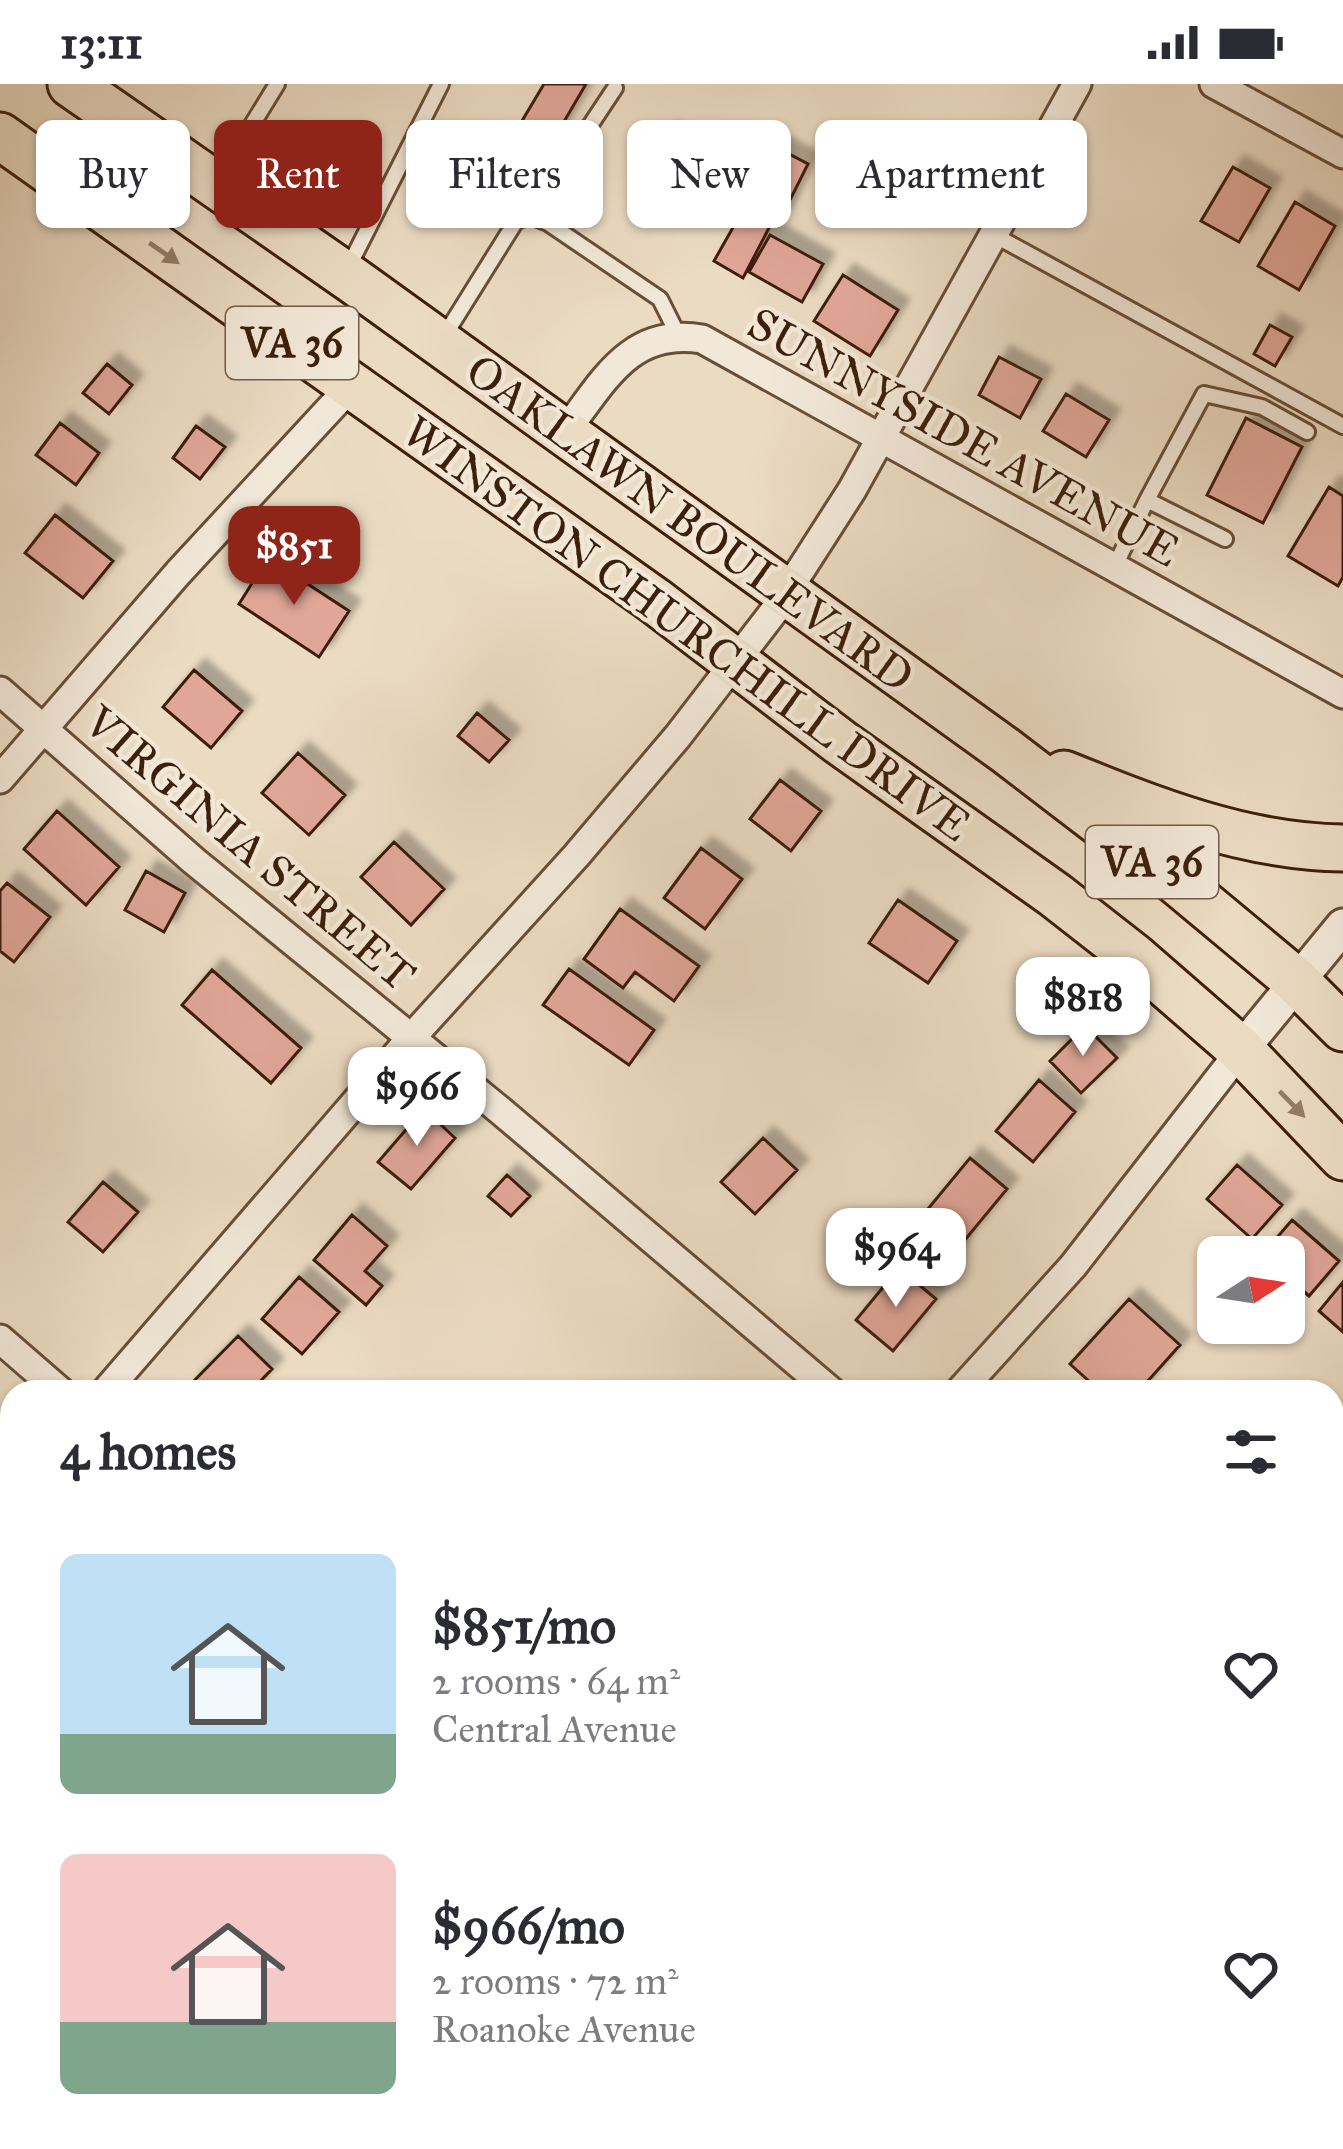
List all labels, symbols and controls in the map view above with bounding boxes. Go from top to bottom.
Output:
text: 13:11 [60,15,143,70]
chip: Buy [36,120,190,228]
chip: Rent [214,120,382,228]
chip: Filters [406,120,603,228]
chip: New [627,120,791,228]
chip: Apartment [815,120,1087,228]
one-way arrow [148,241,180,264]
street label: SUNNYSIDE AVENUE [739,296,1189,578]
road number: VA 36 [226,307,358,379]
street label: OAKLAWN BOULEVARD [456,342,924,704]
street label: WINSTON CHURCHILL DRIVE [392,403,982,853]
pin: $851 [223,506,365,608]
text: $851 [255,521,333,569]
street label: VIRGINIA STREET [73,693,426,1002]
road number: VA 36 [1086,826,1218,898]
pin: $818 [1012,957,1154,1059]
text: $818 [1043,972,1123,1020]
pin: $966 [346,1047,488,1149]
text: $966 [375,1062,459,1110]
one-way arrow [1277,1089,1305,1118]
pin: $964 [825,1208,967,1310]
text: $964 [853,1223,939,1271]
north arrow [1197,1236,1305,1344]
map controls [1197,1236,1305,1344]
icon: filters [1218,1419,1284,1485]
text: 4 homes [60,1421,236,1483]
text: $851/mo [432,1595,616,1657]
icon: home [156,1602,300,1746]
icon: heart [1218,1641,1284,1707]
text: 2 rooms · 64 m² [432,1657,680,1705]
text: Central Avenue [432,1705,677,1753]
text: $966/mo [432,1895,625,1957]
icon: home [156,1902,300,2046]
icon: heart [1218,1941,1284,2007]
text: 2 rooms · 72 m² [432,1957,679,2005]
text: Roanoke Avenue [432,2005,696,2053]

